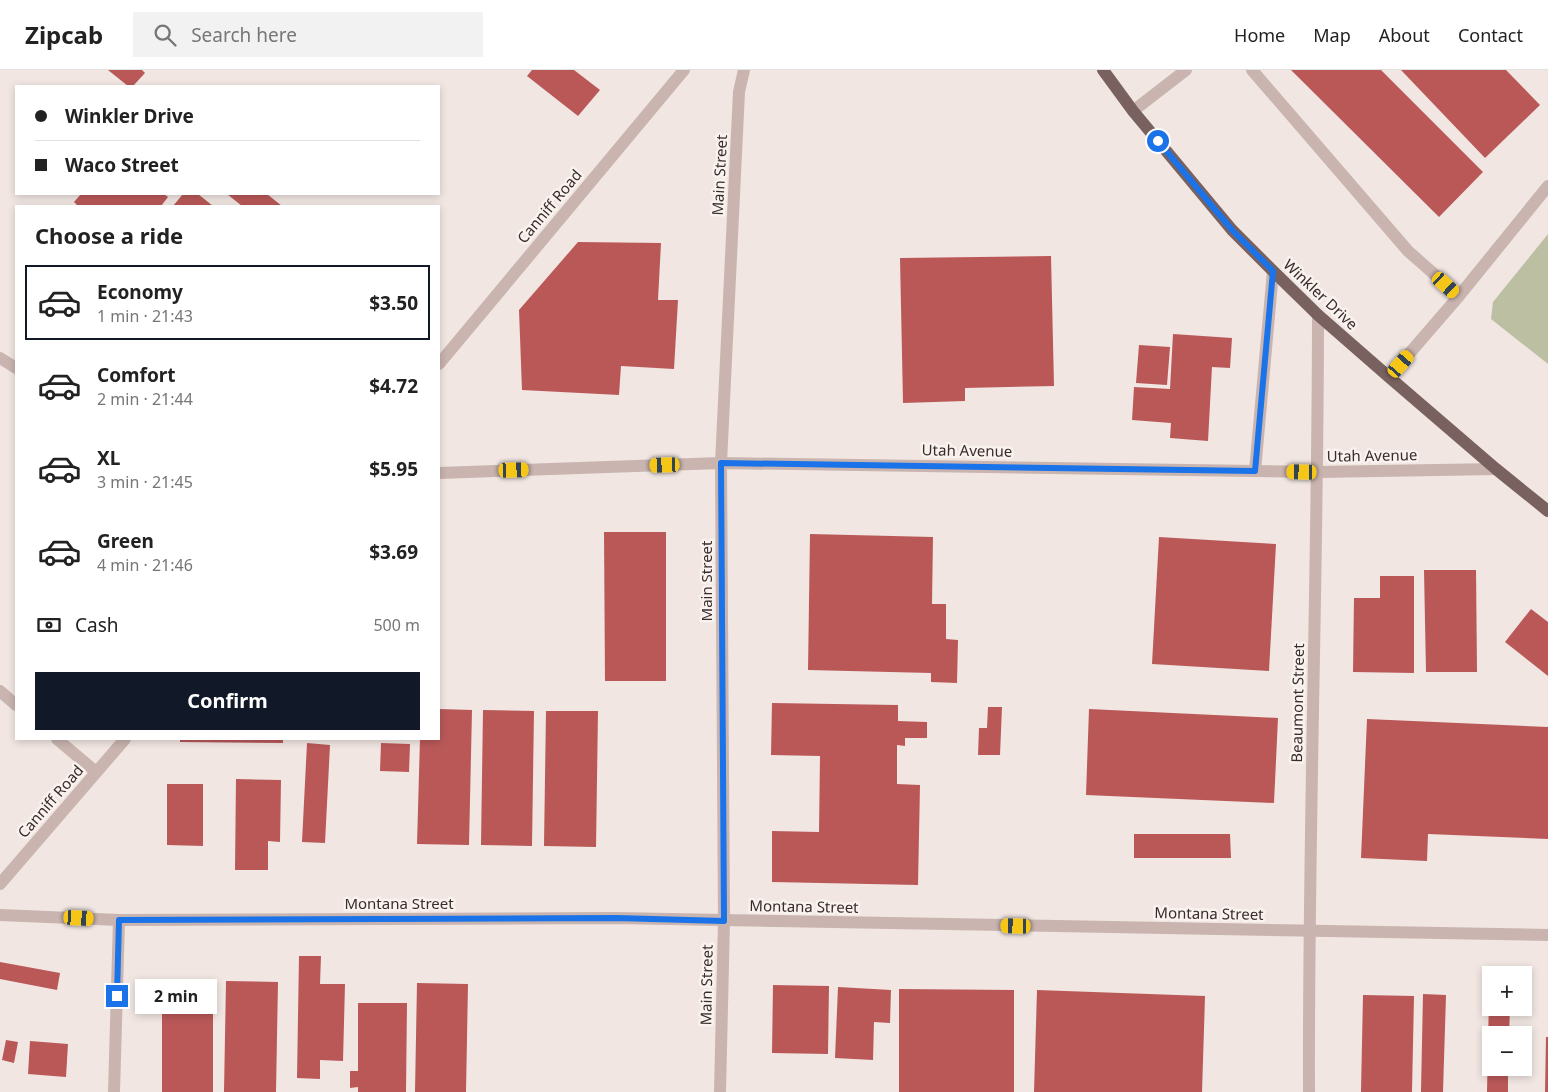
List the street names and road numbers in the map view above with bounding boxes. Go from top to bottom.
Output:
street label: Main Street [707,133,731,216]
street label: Canniff Road [512,165,586,247]
street label: Winkler Drive [1280,254,1362,334]
street label: Utah Avenue [922,439,1012,461]
street label: Utah Avenue [1327,444,1417,466]
street label: Main Street [696,540,716,621]
street label: Beaumont Street [1286,643,1308,763]
street label: Canniff Road [13,760,87,842]
street label: Montana Street [344,893,454,913]
street label: Montana Street [749,895,859,917]
street label: Montana Street [1154,902,1264,924]
street label: Main Street [695,944,717,1026]

